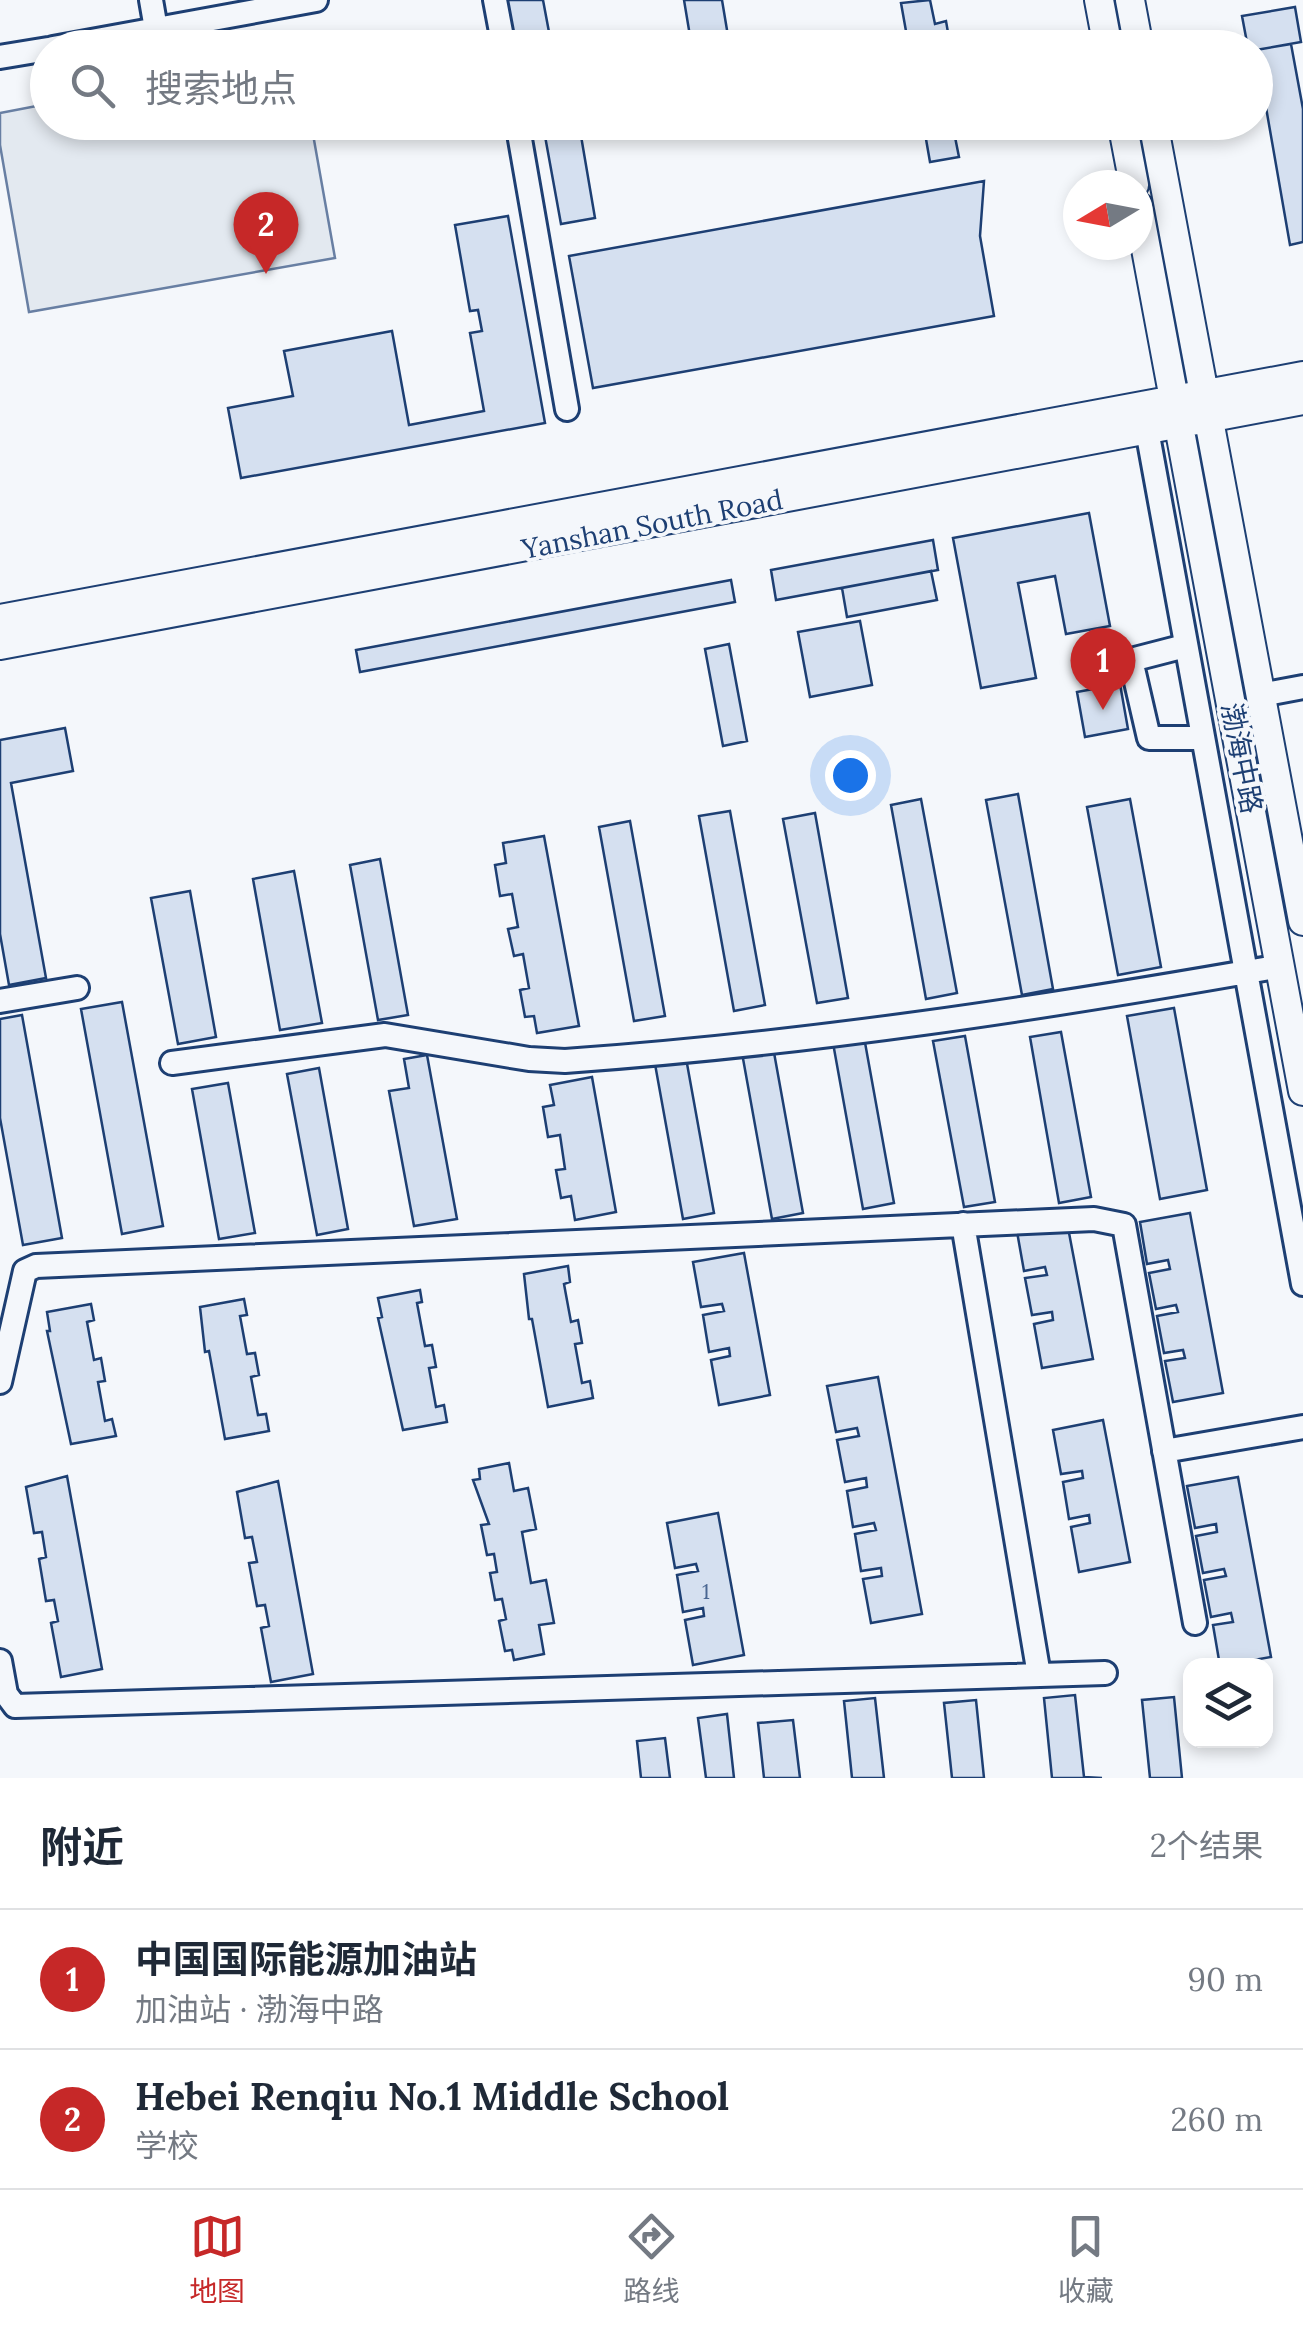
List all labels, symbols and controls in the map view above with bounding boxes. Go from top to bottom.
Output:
search box [30,30,1273,140]
icon: search [65,58,120,113]
text: 搜索地点 [145,64,297,112]
north arrow [1063,170,1153,260]
pin: 2 [234,192,298,274]
street label: Yanshan South Road [517,481,786,567]
pin: 1 [1070,628,1136,710]
street label: 渤海中路 [1214,700,1270,816]
your location [825,750,876,801]
house number: 1 [702,1577,710,1605]
map controls [1183,1658,1273,1748]
button: layers [1183,1658,1273,1748]
text: 附近 [40,1820,124,1874]
text: 2个结果 [1150,1825,1263,1866]
text: 中国国际能源加油站 [135,1935,477,1983]
text: 1 [66,1959,79,2000]
text: 90 m [1188,1959,1263,2000]
text: 加油站 · 渤海中路 [135,1989,384,2030]
text: Hebei Renqiu No.1 Middle School [135,2072,729,2120]
text: 2 [64,2099,81,2140]
text: 260 m [1170,2099,1263,2140]
text: 学校 [135,2125,199,2166]
tab: 地图 [189,2209,245,2309]
tab: 路线 [623,2209,680,2309]
tab: 收藏 [1058,2209,1114,2309]

